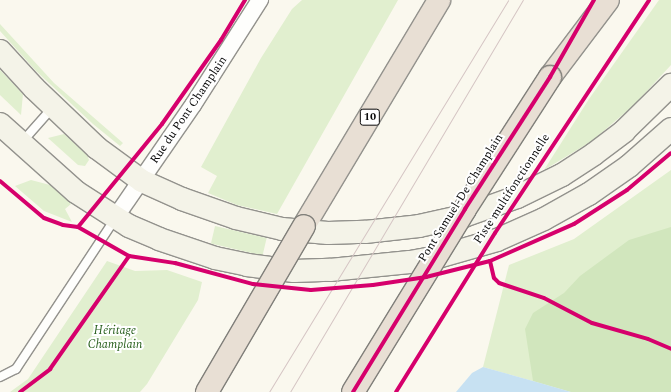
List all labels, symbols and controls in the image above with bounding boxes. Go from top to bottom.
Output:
street label: Rue du Pont Champlain [148,53,230,167]
road number: 10 [359,108,381,126]
street label: Pont Samuel-De Champlain [416,131,506,265]
street label: Piste multifonctionnelle [471,131,553,247]
park label: Héritage Champlain [88,324,142,352]

